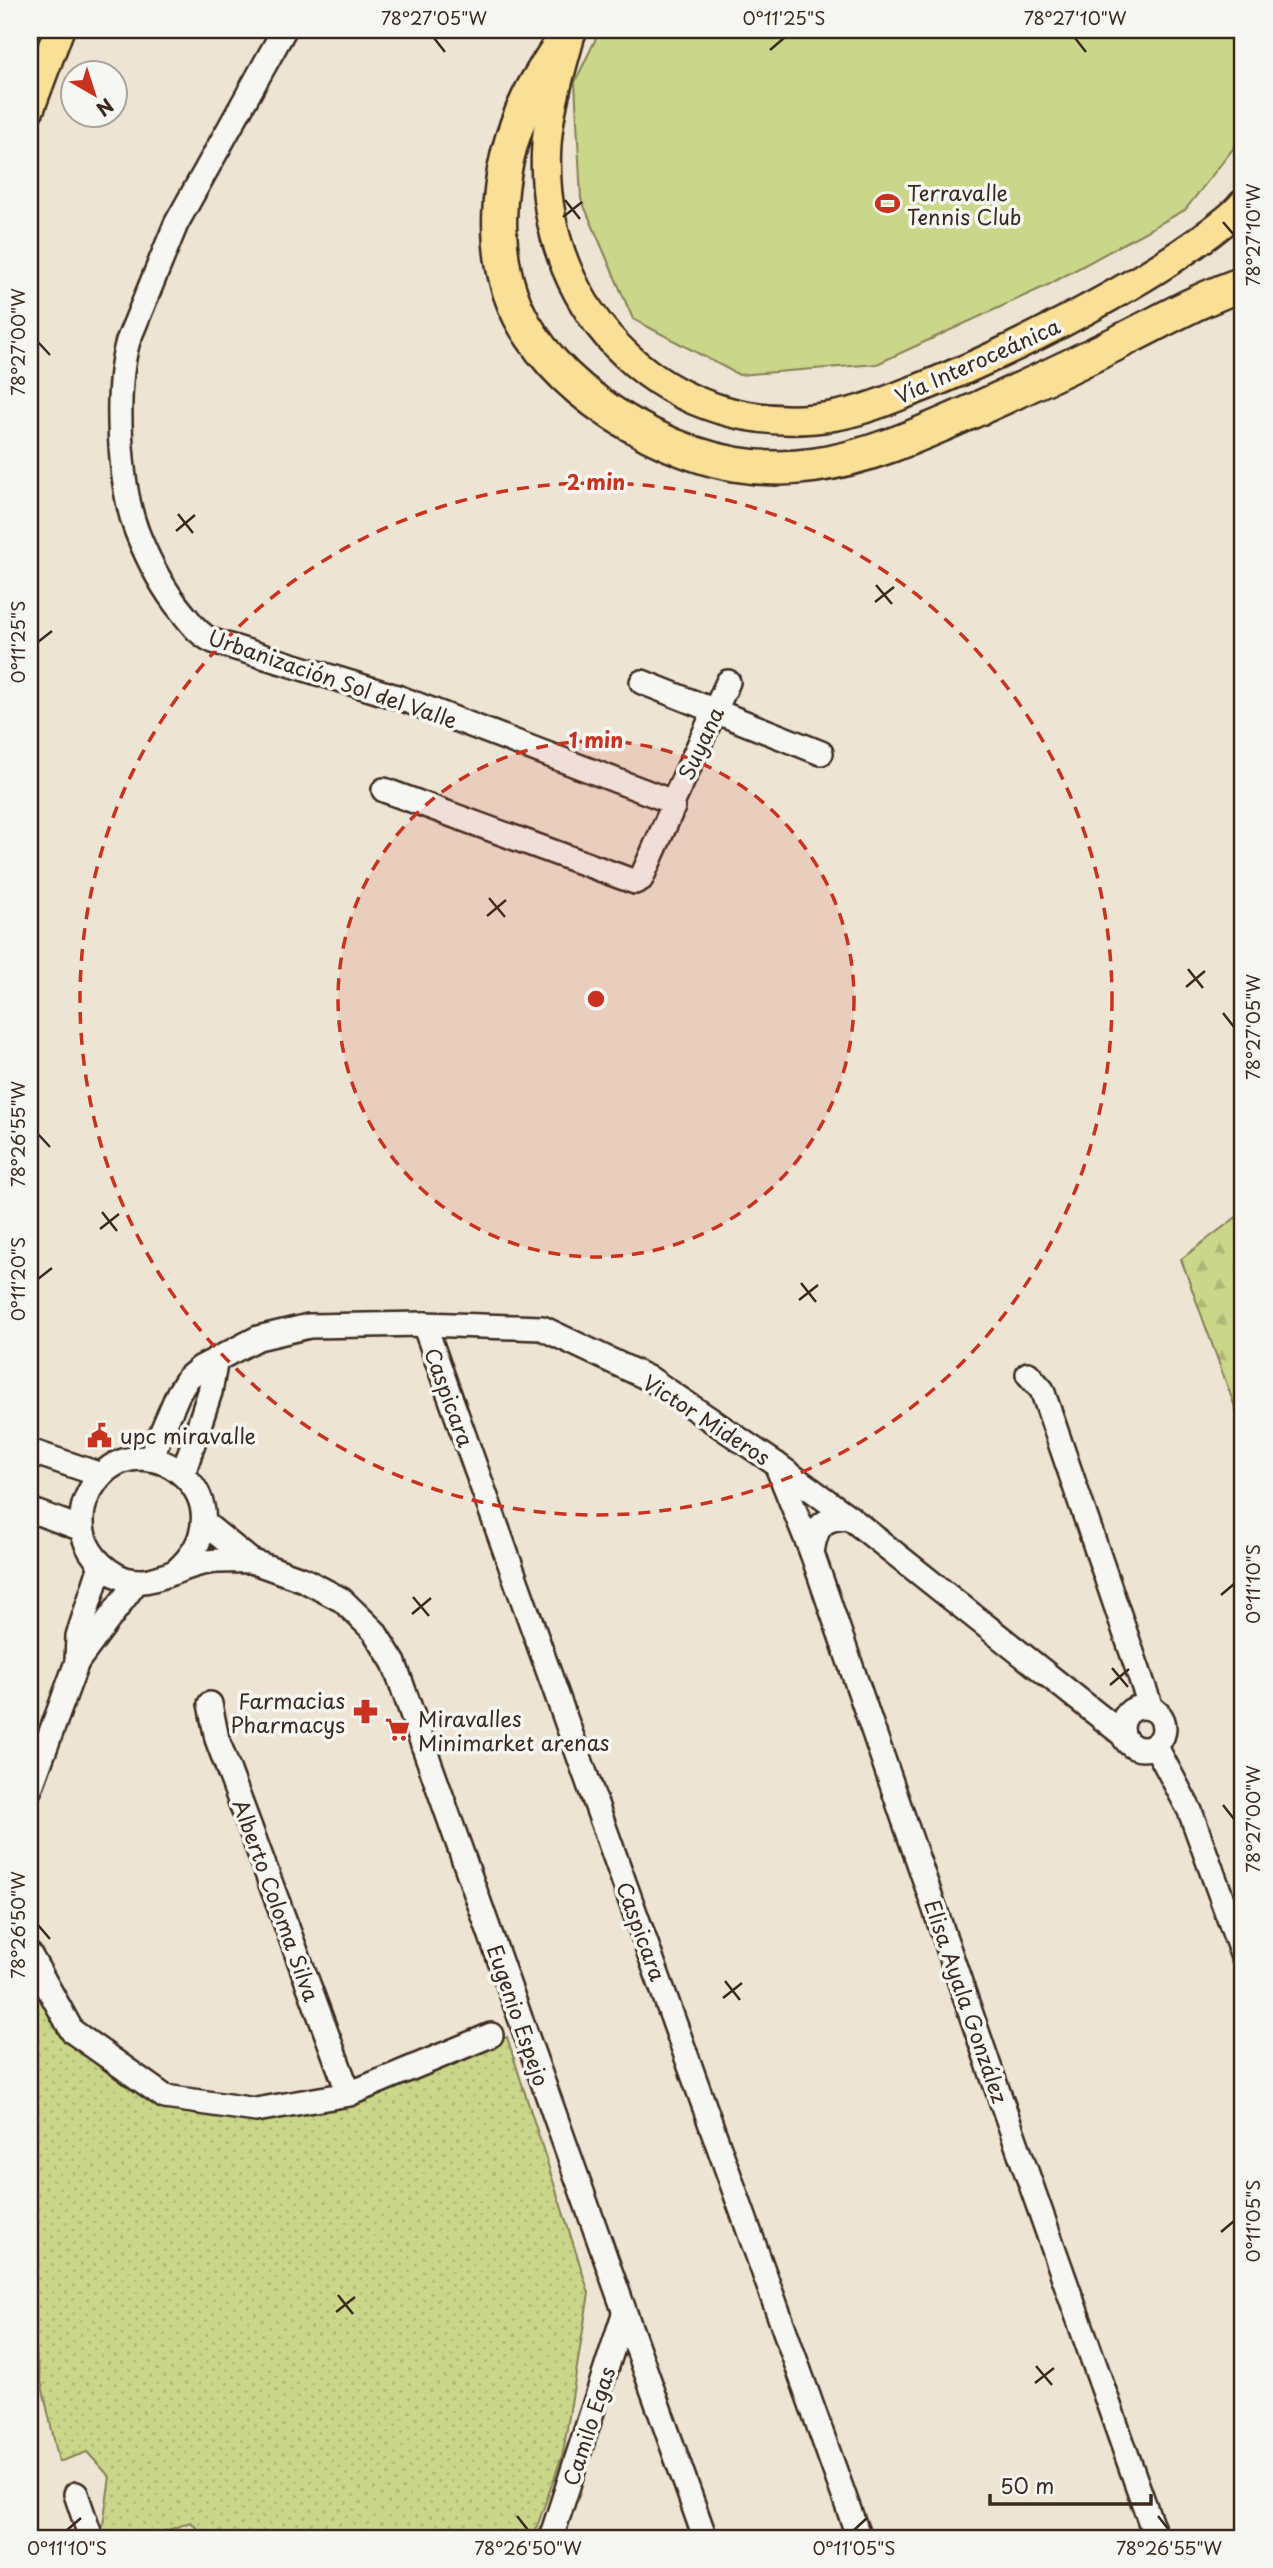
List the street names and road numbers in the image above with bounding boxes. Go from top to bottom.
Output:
street label: Vía Interoceánica [889,309,1065,411]
street label: Urbanización Sol del Valle [204,620,462,736]
street label: Suyana [669,700,731,785]
street label: Caspicara [417,1343,483,1452]
street label: Victor Mideros [637,1366,777,1472]
street label: Alberto Coloma Silva [225,1794,329,2006]
street label: Caspicara [609,1877,675,1986]
street label: Elisa Ayala González [917,1895,1017,2107]
street label: Eugenio Espejo [480,1940,558,2090]
street label: Camilo Egas [554,2362,622,2490]

